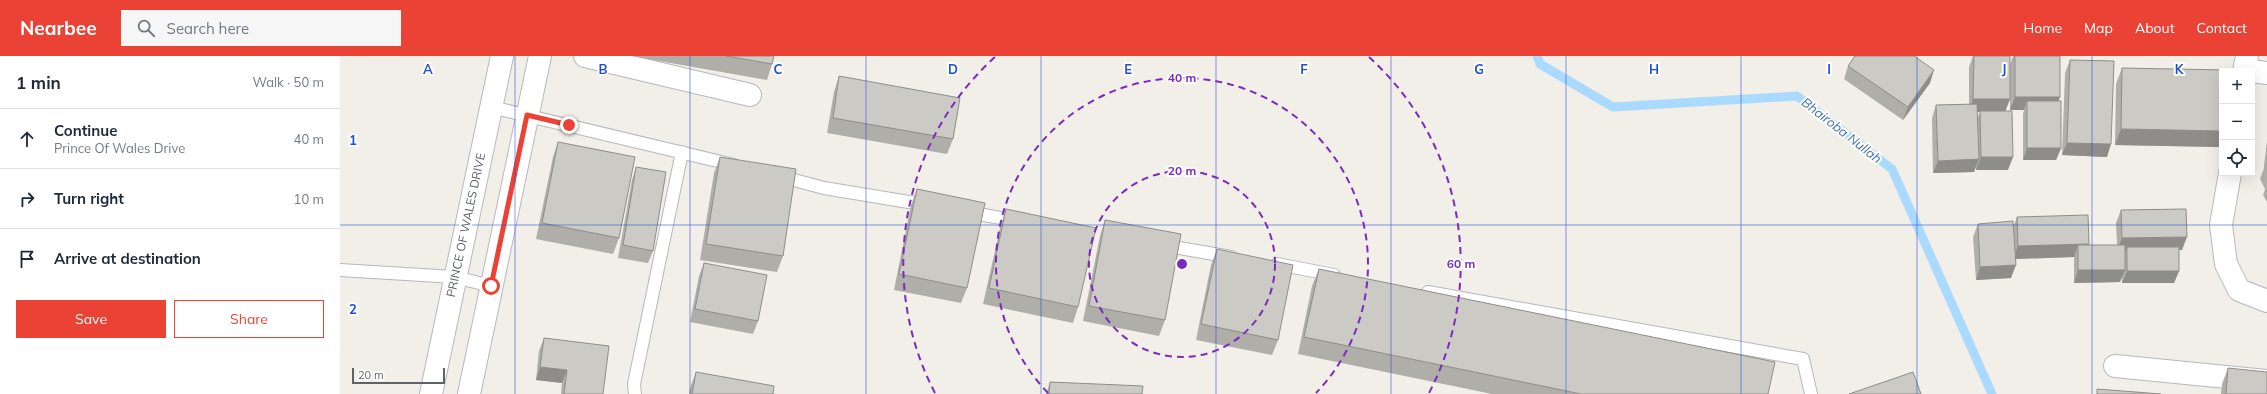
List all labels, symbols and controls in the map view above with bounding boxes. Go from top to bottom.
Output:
search box [121,10,401,46]
text: Nearbee [20,16,97,40]
icon: search [135,17,157,39]
text: Search here [167,19,249,38]
text: Home [2023,19,2062,37]
text: Map [2084,19,2113,37]
text: About [2135,19,2175,37]
text: Contact [2197,19,2247,37]
text: A [423,61,433,77]
text: B [599,61,608,77]
text: C [774,61,783,77]
text: D [948,61,958,77]
text: E [1124,61,1132,77]
text: F [1300,61,1308,77]
text: G [1474,61,1484,77]
text: H [1649,61,1659,77]
text: I [1827,61,1831,77]
text: J [2002,61,2006,77]
text: K [2175,61,2185,77]
map controls [2219,68,2255,176]
button: + [2219,68,2255,104]
text: 40 m [1168,70,1196,85]
text: 1 min [16,72,61,93]
text: Walk · 50 m [253,74,324,90]
water label: Bhairoba Nullah [1799,94,1885,166]
button: − [2219,104,2255,140]
route end [560,116,578,134]
text: Continue [54,121,117,140]
icon: ahead [16,128,38,150]
text: 40 m [294,131,324,147]
text: 1 [349,132,357,148]
text: Prince Of Wales Drive [54,140,185,156]
button: locate [2219,140,2255,176]
street label: PRINCE OF WALES DRIVE [443,151,488,298]
text: 20 m [1168,163,1196,178]
icon: right [16,188,38,210]
text: Turn right [54,189,124,208]
text: 10 m [294,191,324,207]
icon: arrive [16,248,38,270]
text: Arrive at destination [54,249,201,268]
text: 60 m [1447,256,1475,271]
centre of rings [1175,257,1189,271]
route start [482,277,500,295]
button: Save [16,300,166,338]
button: Share [174,300,324,338]
text: 2 [349,301,357,317]
scale bar [352,366,445,385]
text: 20 m [358,368,384,382]

